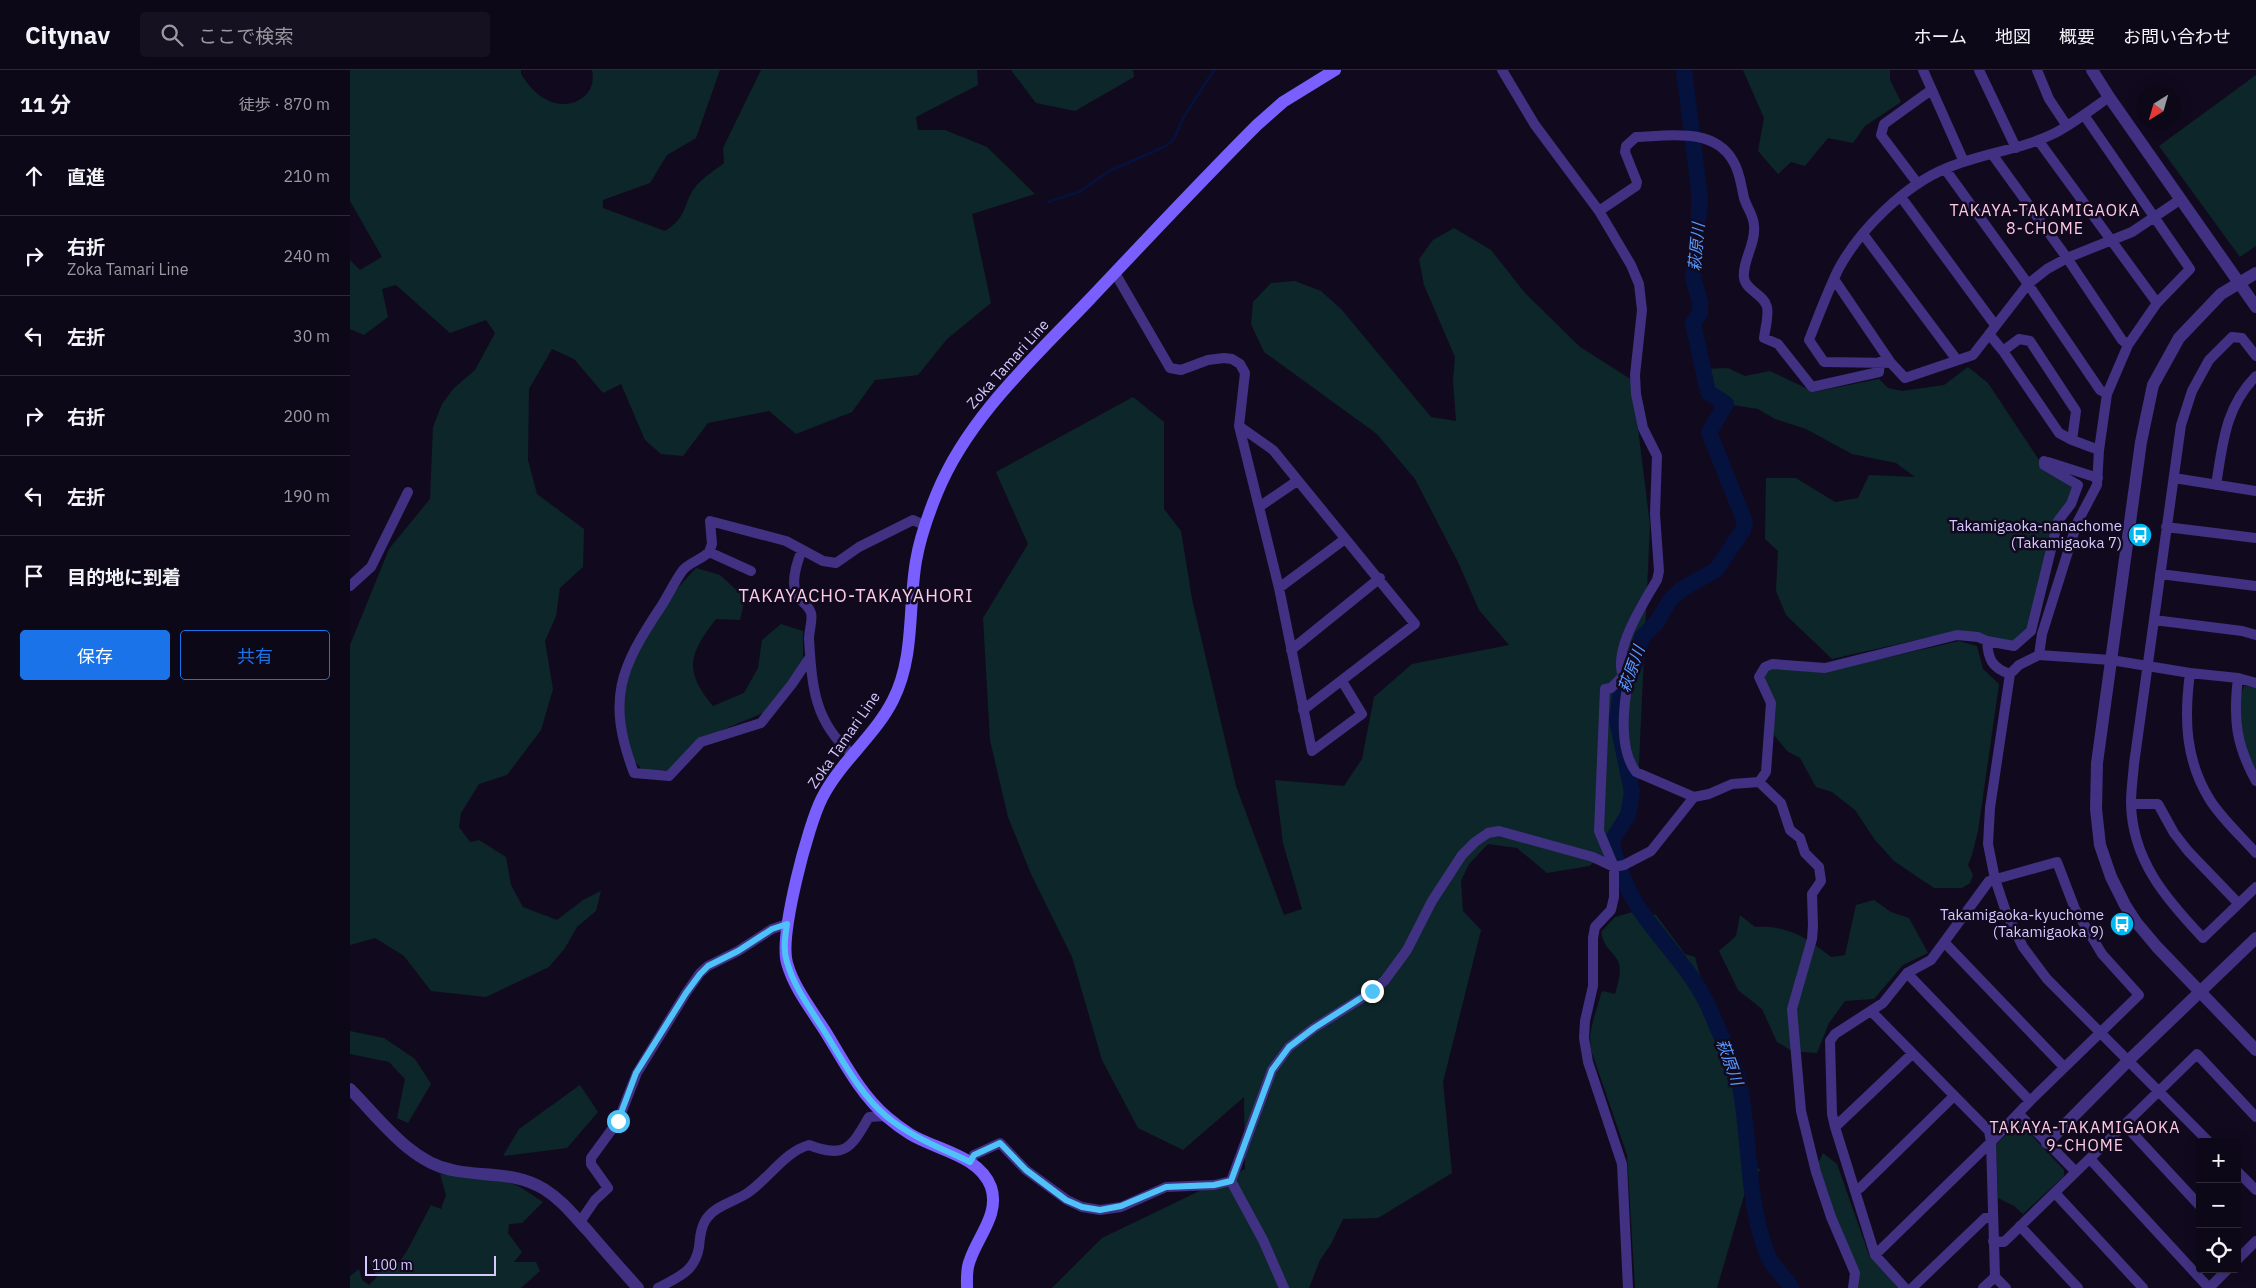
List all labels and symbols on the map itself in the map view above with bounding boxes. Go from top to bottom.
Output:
north arrow [2136,85,2181,130]
district label: TAKAYA-TAKAMIGAOKA 8-CHOME [1949,200,2141,238]
water label: 萩原川 [1684,220,1708,272]
street label: Zoka Tamari Line [962,315,1053,412]
place label: Takamigaoka-nanachome (Takamigaoka 7) [1949,516,2122,552]
bus stop icon: Takamigaoka-nanachome (Takamigaoka 7) [2127,522,2153,548]
district label: TAKAYACHO-TAKAYAHORI [739,584,973,607]
water label: 萩原川 [1613,641,1649,695]
street label: Zoka Tamari Line [803,688,884,792]
place label: Takamigaoka-kyuchome (Takamigaoka 9) [1940,905,2104,941]
bus stop icon: Takamigaoka-kyuchome (Takamigaoka 9) [2109,911,2135,937]
route end [1361,980,1384,1003]
water label: 萩原川 [1712,1036,1748,1090]
route start [607,1110,630,1133]
district label: TAKAYA-TAKAMIGAOKA 9-CHOME [1989,1117,2181,1155]
scale bar [365,1253,496,1276]

